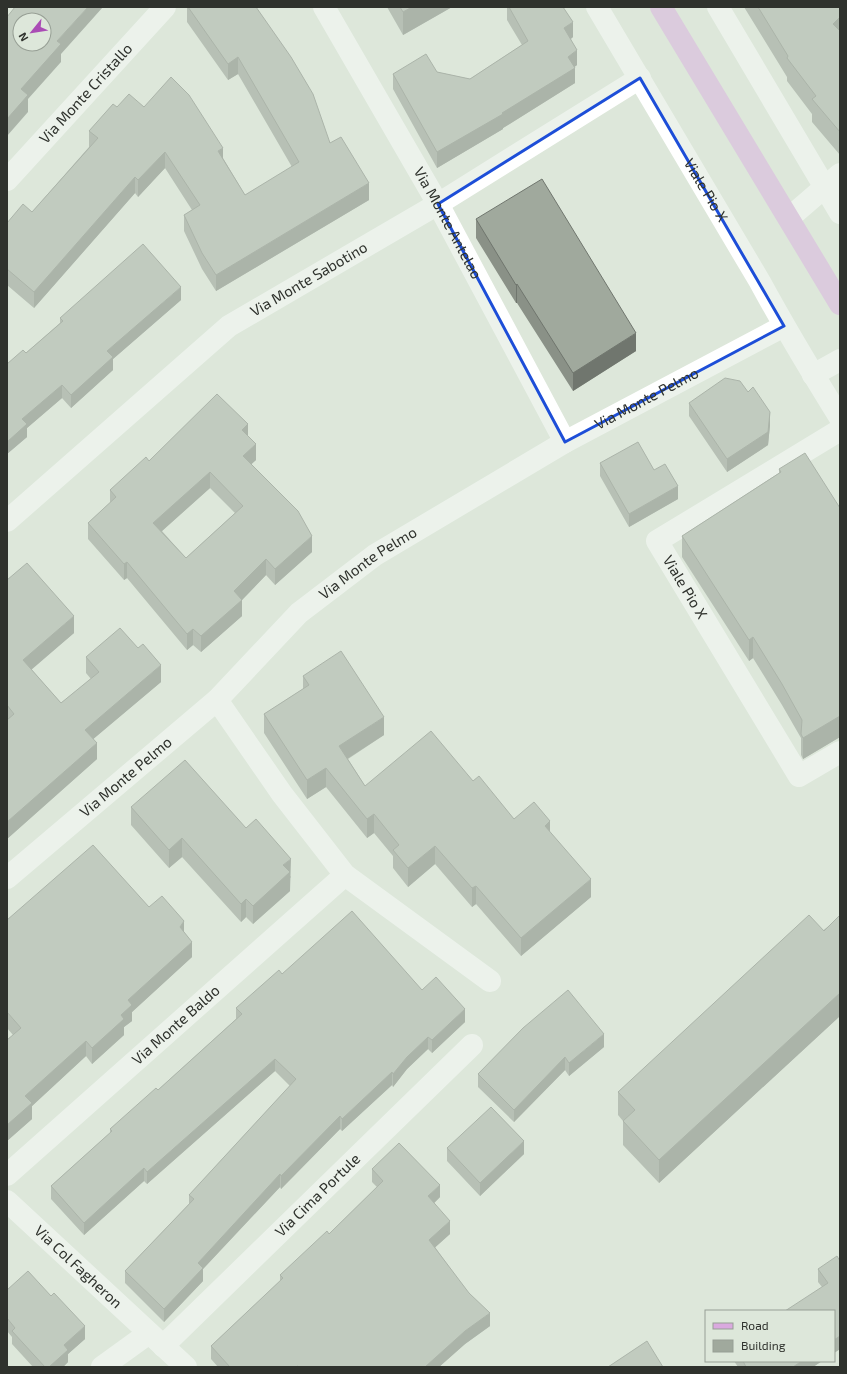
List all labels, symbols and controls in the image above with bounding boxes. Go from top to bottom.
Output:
north arrow [12,12,52,52]
text: N [15,31,31,44]
street label: Via Monte Cristallo [35,39,135,147]
street label: Viale Pio X [681,155,732,225]
street label: Via Monte Antelao [411,164,486,282]
street label: Via Monte Sabotino [247,237,370,320]
street label: Via Monte Pelmo [591,363,701,433]
street label: Via Monte Pelmo [315,522,420,603]
street label: Viale Pio X [660,552,712,622]
street label: Via Monte Pelmo [76,732,175,820]
street label: Via Monte Baldo [128,981,223,1068]
street label: Via Cima Portule [271,1149,363,1240]
street label: Via Col Fagheron [31,1221,126,1311]
legend [705,1310,835,1362]
text: Road [741,1318,769,1332]
text: Building [741,1338,786,1352]

